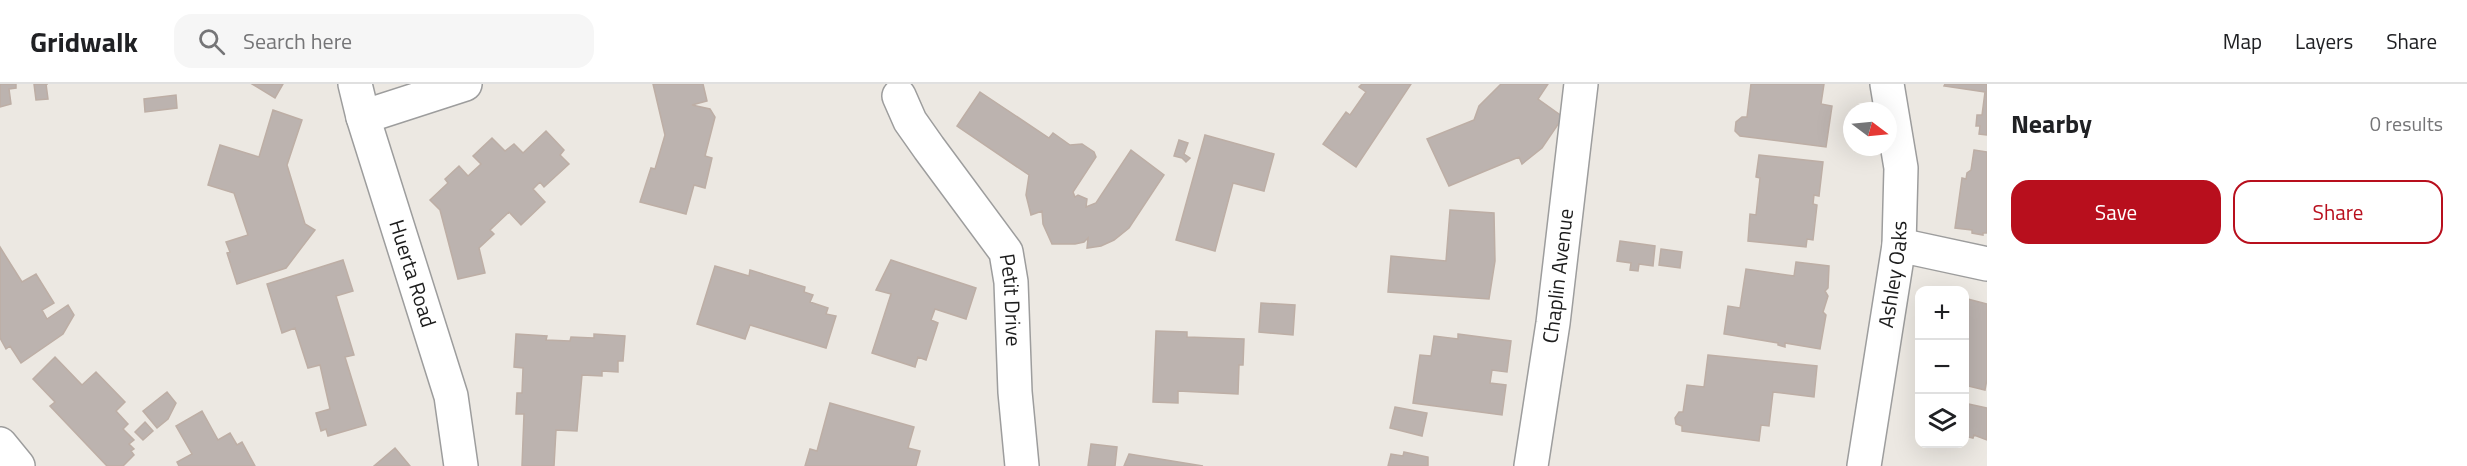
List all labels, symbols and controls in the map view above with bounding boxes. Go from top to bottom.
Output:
search box [174,14,594,68]
text: Gridwalk [30,20,138,63]
text: Search here [243,24,352,58]
icon: search [195,25,228,58]
text: Map [2223,25,2262,57]
text: Layers [2295,25,2353,57]
text: Share [2386,25,2437,57]
north arrow [1843,102,1897,156]
text: Nearby [2011,104,2092,143]
text: 0 results [2370,108,2443,139]
button: Save [2011,180,2221,244]
button: Share [2233,180,2443,244]
street label: Chaplin Avenue [1533,207,1581,345]
street label: Huerta Road [381,215,445,331]
street label: Ashley Oaks [1869,220,1915,330]
street label: Petit Drive [992,251,1030,347]
map controls [1915,286,1969,448]
button: + [1915,286,1969,340]
button: − [1915,340,1969,394]
button: layers [1915,394,1969,448]

